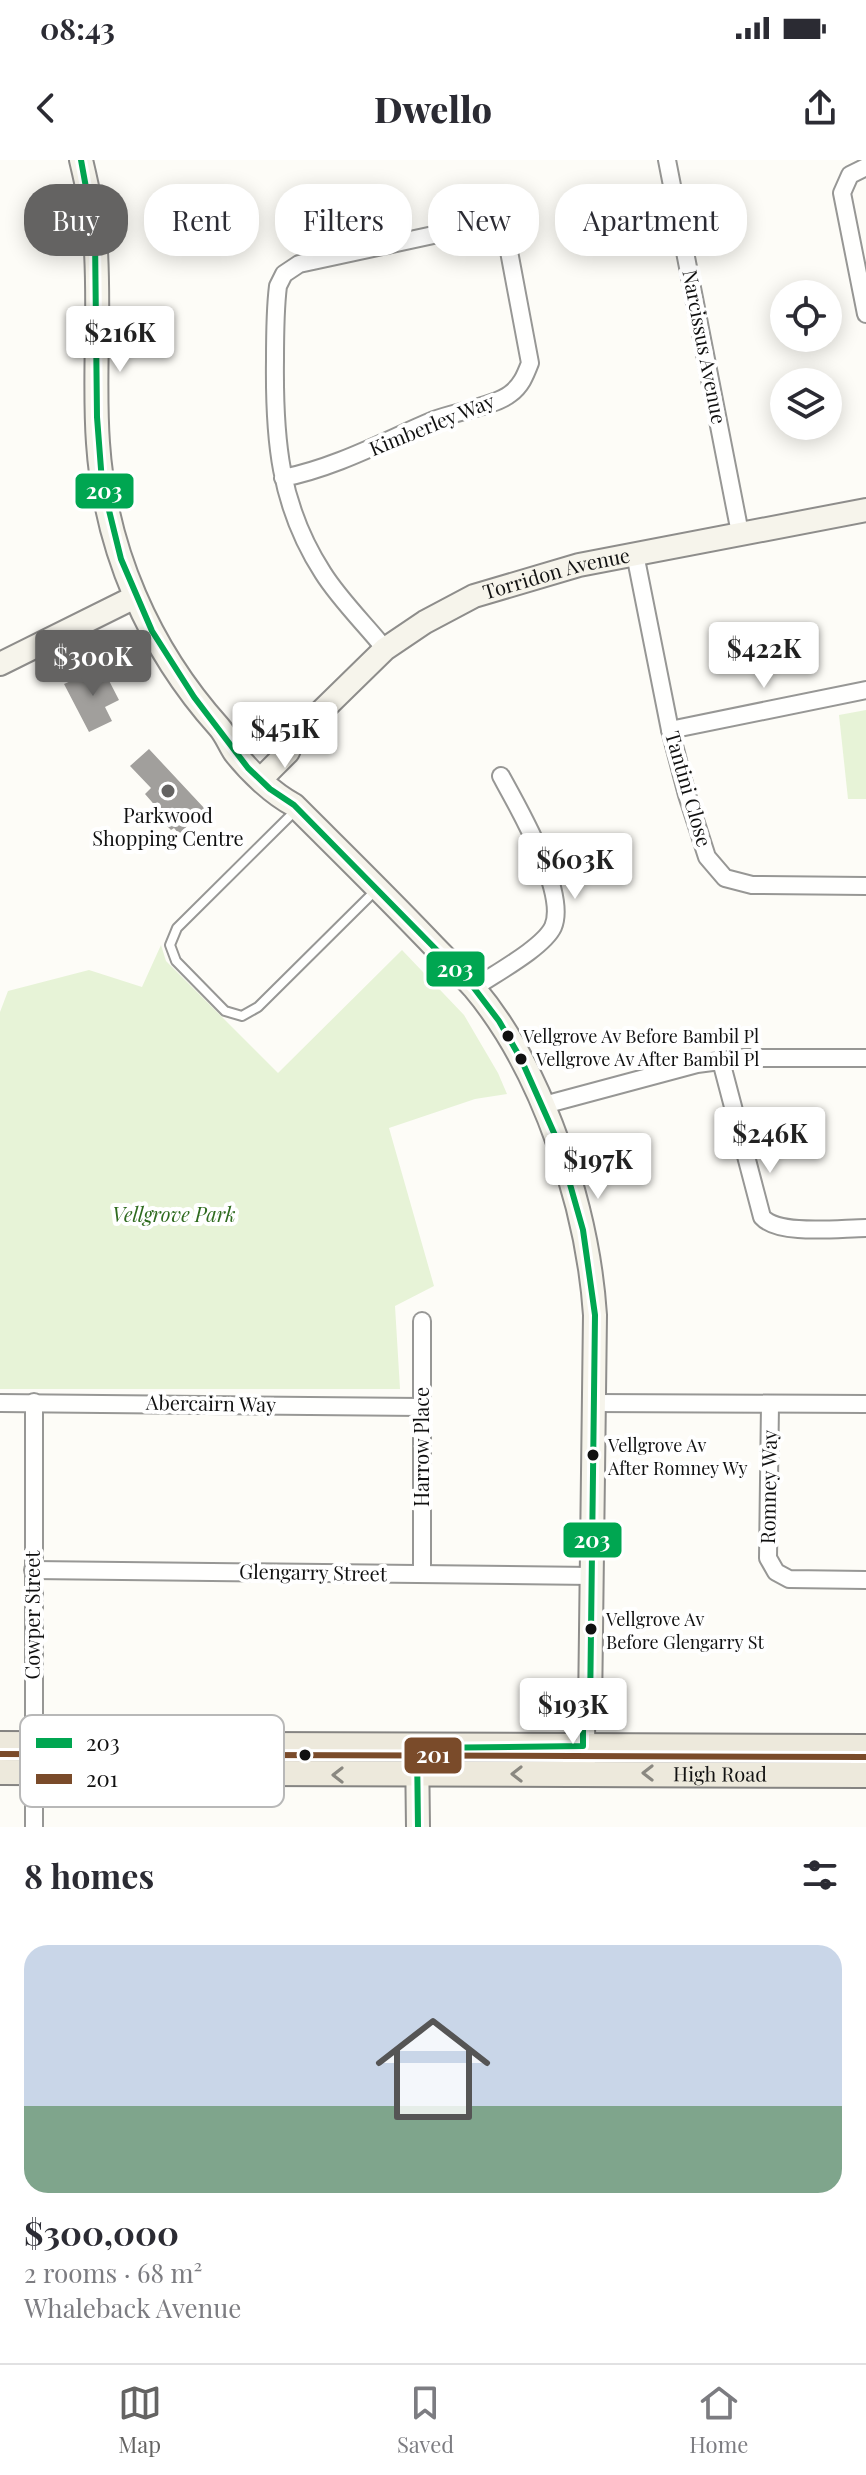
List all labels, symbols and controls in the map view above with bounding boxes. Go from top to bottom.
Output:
text: 08:43 [40,8,115,48]
text: Dwello [374,84,492,132]
icon: back [24,86,68,130]
icon: share [798,86,842,130]
chip: Buy [24,184,128,256]
chip: Rent [144,184,259,256]
chip: Filters [275,184,412,256]
chip: New [428,184,539,256]
chip: Apartment [555,184,747,256]
street label: Narcissus Avenue [677,267,734,426]
map controls [770,280,842,440]
button: locate [770,280,842,352]
pin: $216K [64,306,176,374]
text: $216K [84,314,156,349]
button: layers [770,368,842,440]
street label: Kimberley Way [365,386,498,461]
line badge: 203 [74,472,135,510]
text: 203 [86,475,122,505]
street label: Torridon Avenue [479,541,632,605]
pin: $422K [708,622,820,690]
pin: $300K [37,630,149,698]
text: $422K [727,630,801,665]
text: $300K [53,638,133,673]
pin: $451K [229,702,341,770]
text: $451K [250,710,320,745]
street label: Tantini Close [660,728,719,850]
marker: Parkwood Shopping Centre [159,782,177,800]
place label: Parkwood Shopping Centre [92,801,244,851]
pin: $603K [519,833,631,901]
text: $603K [536,841,614,876]
line badge: 203 [425,950,486,988]
text: 203 [437,953,473,983]
place label: Vellgrove Av Before Bambil Pl [522,1024,759,1048]
marker: Vellgrove Av Before Bambil Pl [500,1028,516,1044]
place label: Vellgrove Av After Bambil Pl [535,1047,759,1071]
marker: Vellgrove Av After Bambil Pl [513,1051,529,1067]
pin: $246K [714,1107,826,1175]
text: $246K [732,1115,808,1150]
pin: $197K [542,1133,654,1201]
text: $197K [563,1141,633,1176]
park label: Vellgrove Park [112,1200,236,1227]
street label: Harrow Place [407,1387,434,1507]
street label: Abercairn Way [145,1388,276,1417]
street label: Romney Way [753,1430,782,1544]
place label: Vellgrove Av After Romney Wy [607,1433,748,1480]
marker: Vellgrove Av After Romney Wy [585,1447,601,1463]
line badge: 203 [562,1521,623,1559]
text: 203 [574,1524,610,1554]
street label: Cowper Street [18,1550,45,1679]
street label: Glengarry Street [239,1557,388,1586]
place label: Vellgrove Av Before Glengarry St [605,1607,764,1654]
marker: Vellgrove Av Before Glengarry St [583,1621,599,1637]
pin: $193K [517,1678,629,1746]
text: $193K [538,1686,608,1721]
legend [20,1715,284,1807]
text: 203 [86,1727,120,1757]
line badge: 201 [403,1736,463,1775]
text: 201 [416,1739,450,1769]
unlabelled marker [297,1747,313,1763]
street label: High Road [673,1759,767,1787]
text: 201 [86,1763,118,1793]
one-way arrow [641,1764,654,1782]
one-way arrow [510,1765,523,1782]
one-way arrow [331,1766,344,1784]
text: 8 homes [24,1852,154,1898]
icon: filters [798,1853,842,1897]
icon: home [361,1997,505,2141]
text: $300,000 [24,2209,179,2255]
text: 2 rooms · 68 m² [24,2255,202,2290]
text: Whaleback Avenue [24,2290,242,2325]
tab: Map [118,2381,162,2459]
tab: Saved [397,2381,454,2459]
tab: Home [689,2381,748,2459]

